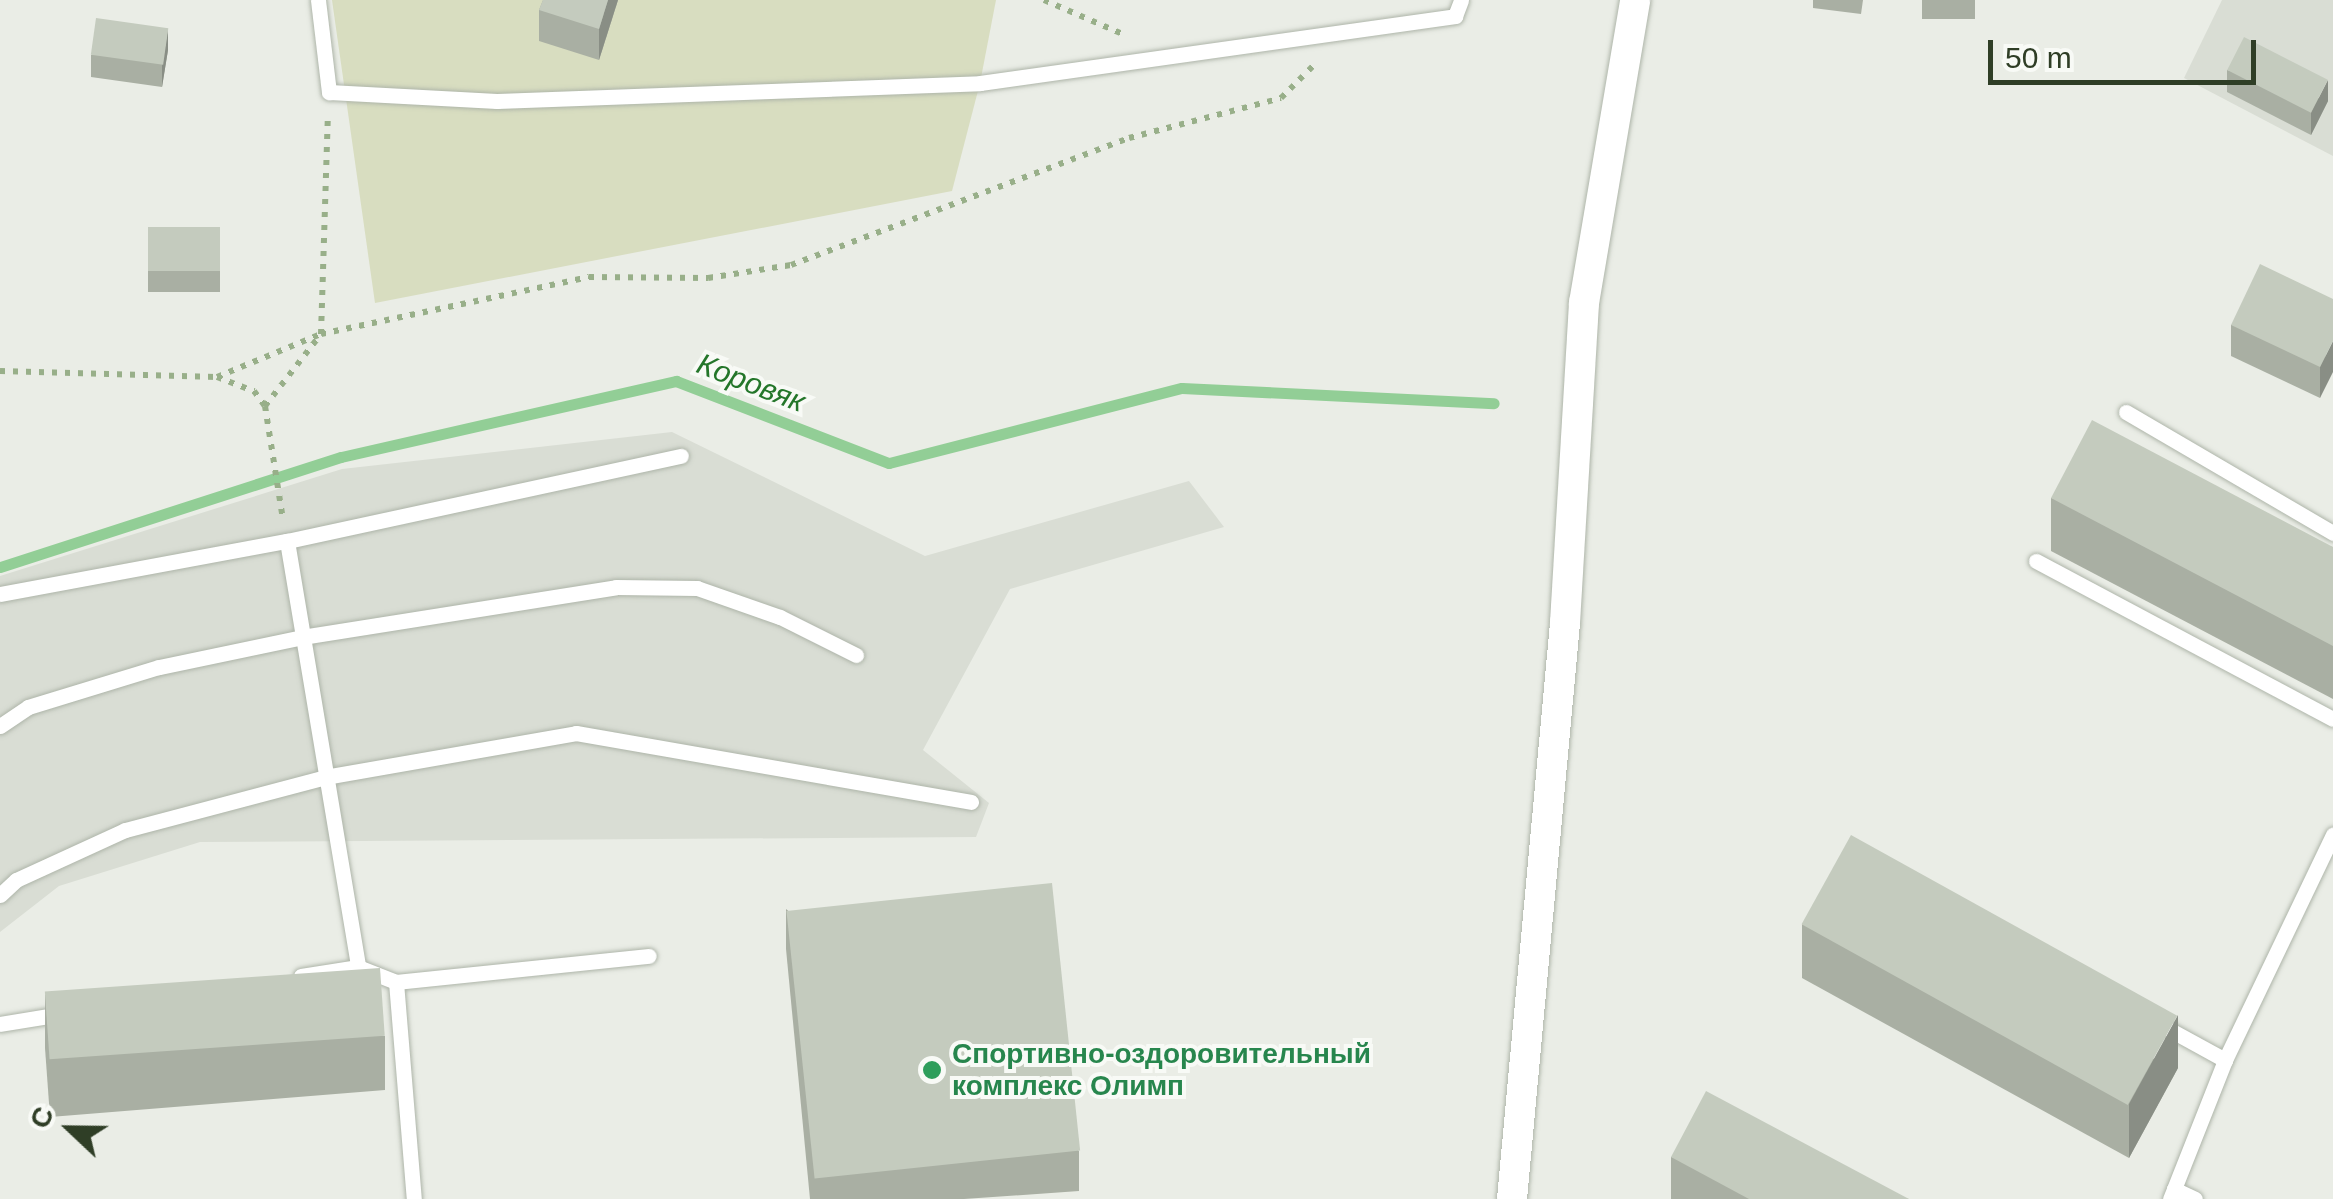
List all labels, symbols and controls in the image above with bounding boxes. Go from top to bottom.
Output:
scale bar [1993,20,2260,82]
text: 50 m [2005,41,2072,74]
water label: Коровяк [692,346,810,420]
place label: Спортивно-оздоровительный комплекс Олимп [952,1037,1371,1103]
marker: Спортивно-оздоровительный комплекс Олимп [921,1059,943,1081]
north arrow [20,1079,120,1179]
text: С [24,1102,60,1133]

